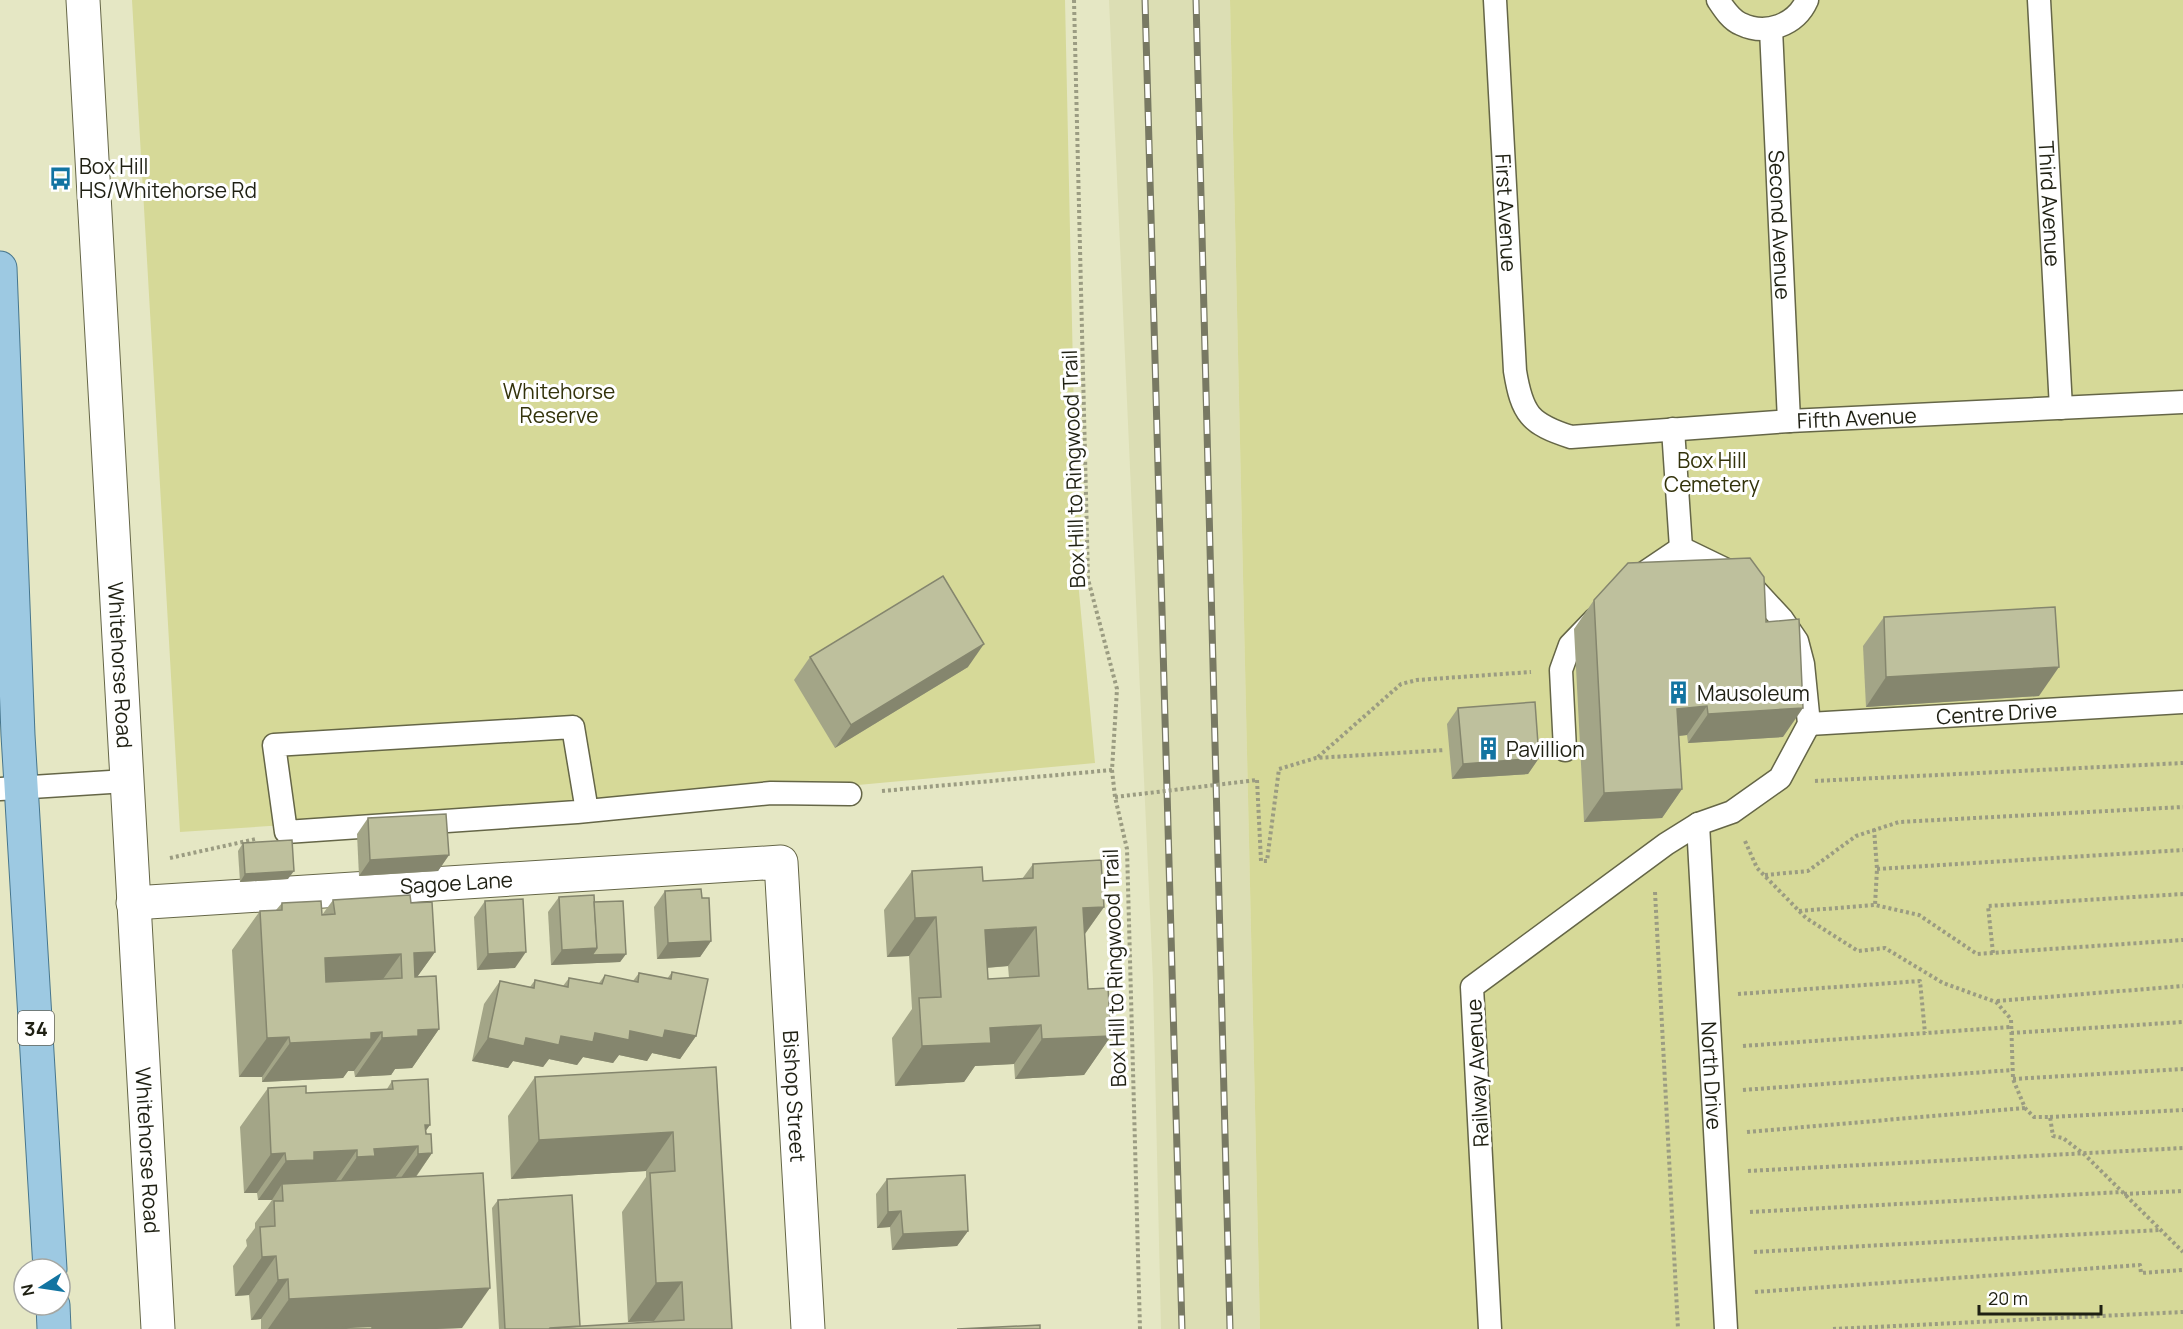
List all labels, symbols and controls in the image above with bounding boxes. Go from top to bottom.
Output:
street label: Third Avenue [2033,140,2067,267]
street label: Second Avenue [1763,149,1797,300]
place label: Box Hill HS/Whitehorse Rd [79,152,257,204]
street label: First Avenue [1489,153,1524,272]
bus stop icon: Box Hill HS/Whitehorse Rd [48,165,74,191]
street label: Box Hill to Ringwood Trail [1055,349,1091,589]
park label: Whitehorse Reserve [503,377,615,429]
street label: Fifth Avenue [1796,401,1917,435]
park label: Box Hill Cemetery [1664,446,1760,498]
street label: Whitehorse Road [102,581,139,749]
place label: Mausoleum [1697,679,1810,707]
building icon: Mausoleum [1666,680,1692,706]
street label: Centre Drive [1936,695,2058,730]
place label: Pavillion [1506,735,1585,763]
building icon: Pavillion [1475,736,1501,762]
street label: Box Hill to Ringwood Trail [1096,848,1132,1088]
street label: Sagoe Lane [399,865,514,900]
street label: Railway Avenue [1459,998,1495,1148]
road number: 34 [18,1011,54,1045]
street label: North Drive [1695,1021,1729,1131]
street label: Bishop Street [777,1030,812,1163]
street label: Whitehorse Road [129,1066,167,1234]
north arrow [12,1257,72,1317]
scale bar [1979,1278,2100,1316]
text: N [15,1282,39,1298]
text: 20 m [1988,1286,2028,1310]

